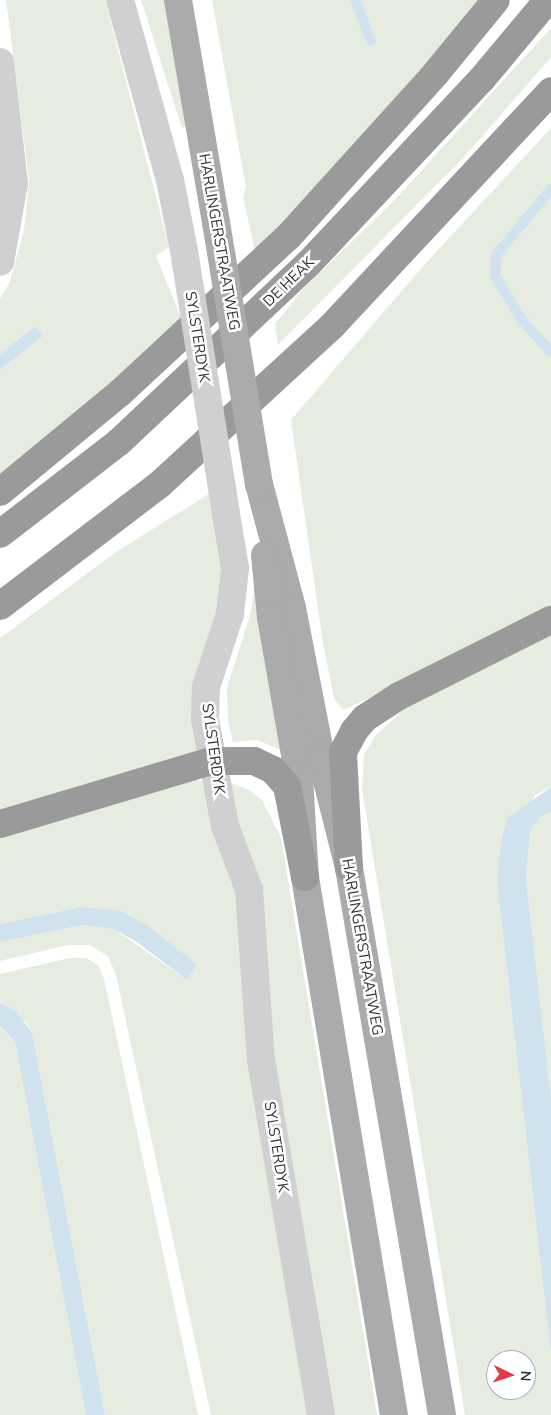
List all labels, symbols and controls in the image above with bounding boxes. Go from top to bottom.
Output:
street label: HARLINGERSTRAATWEG [195,152,243,332]
street label: DE HEAK [260,253,318,311]
street label: SYLSTERDYK [181,290,213,384]
street label: SYLSTERDYK [198,702,228,796]
street label: HARLINGERSTRAATWEG [338,857,386,1037]
street label: SYLSTERDYK [260,1100,292,1194]
north arrow [486,1350,536,1400]
text: N [516,1370,535,1382]

